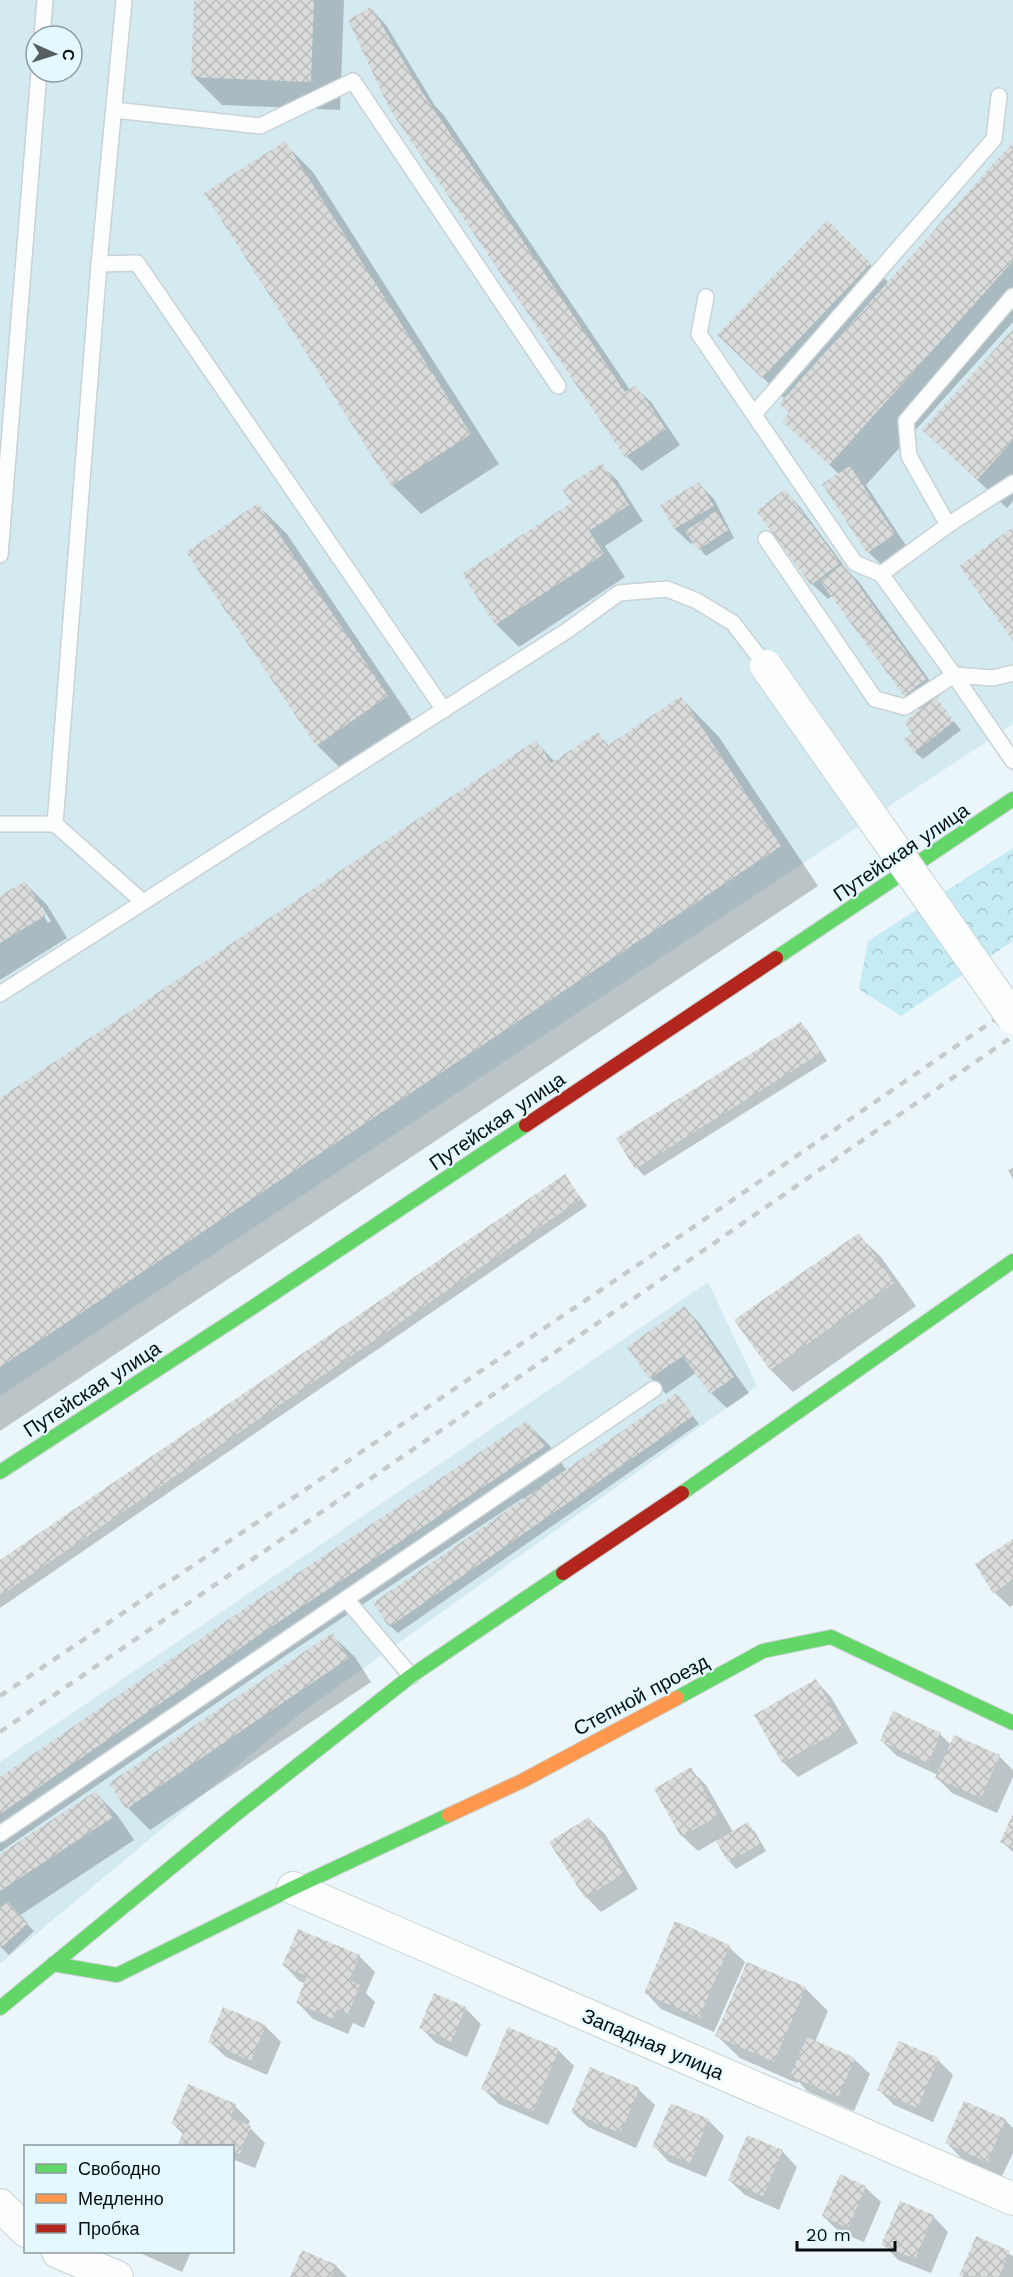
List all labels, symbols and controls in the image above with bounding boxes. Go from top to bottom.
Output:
north arrow [24,24,84,84]
text: С [59,48,78,61]
street label: Путейская улица [829,797,974,906]
street label: Путейская улица [425,1066,570,1175]
street label: Путейская улица [19,1335,166,1442]
street label: Степной проезд [569,1649,713,1741]
street label: Западная улица [579,2003,728,2085]
legend [24,2145,234,2253]
text: Свободно [78,2158,161,2179]
text: Медленно [78,2188,164,2209]
scale bar [797,2214,894,2252]
text: Пробка [78,2218,141,2239]
text: 20 m [806,2224,851,2245]

